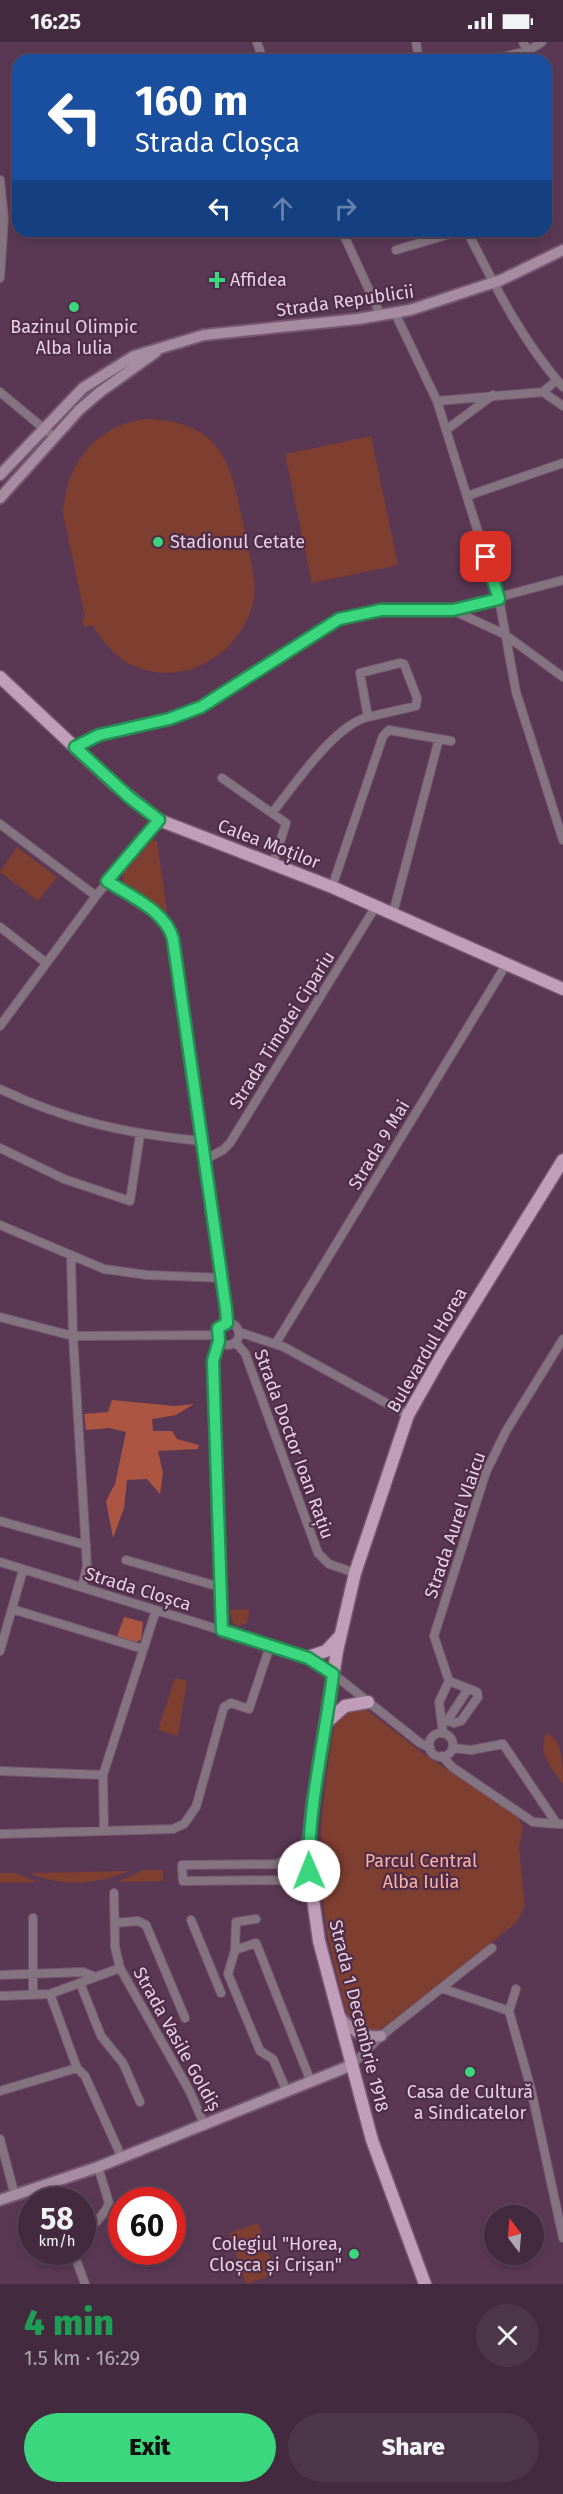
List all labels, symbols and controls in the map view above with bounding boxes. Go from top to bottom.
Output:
text: 16:25 [30,8,81,35]
text: 160 m [135,76,248,126]
icon: left [36,78,114,156]
text: Strada Cloșca [135,127,300,159]
icon: left [203,192,236,225]
icon: ahead [266,192,299,225]
icon: right [329,192,362,225]
place label: Affidea [230,269,287,291]
marker: Affidea [208,271,226,289]
street label: Strada Republicii [275,280,415,322]
marker: Bazinul Olimpic Alba Iulia [67,300,81,314]
place label: Bazinul Olimpic Alba Iulia [10,316,138,359]
place label: Stadionul Cetate [170,531,305,553]
pin [460,531,511,582]
marker: Stadionul Cetate [151,535,165,549]
icon: arrive [469,540,502,573]
street label: Calea Moților [214,814,323,875]
street label: Strada Timotei Cipariu [224,947,340,1113]
street label: Strada 9 Mai [344,1096,414,1194]
street label: Bulevardul Horea [382,1283,472,1417]
street label: Strada Doctor Ioan Rațiu [248,1346,339,1542]
street label: Strada Aurel Vlaicu [420,1449,490,1601]
street label: Strada Cloșca [82,1562,194,1617]
position arrow [277,1839,341,1903]
park label: Parcul Central Alba Iulia [365,1850,477,1893]
street label: Strada 1 Decembrie 1918 [324,1918,394,2114]
street label: Strada Vasile Goldiș [127,1963,226,2115]
marker: Casa de Cultură a Sindicatelor [463,2065,477,2079]
place label: Casa de Cultură a Sindicatelor [407,2081,533,2124]
speed limit sign: 60 [108,2187,186,2265]
text: 58 [40,2201,74,2237]
north arrow [484,2205,544,2265]
map controls [484,2205,544,2265]
text: km/h [38,2232,76,2250]
place label: Colegiul "Horea, Cloșca și Crișan" [209,2233,342,2277]
marker: Colegiul "Horea, Cloșca și Crișan" [347,2247,361,2261]
text: 4 min [24,2301,114,2345]
button: close [476,2304,539,2367]
text: 1.5 km · 16:29 [24,2346,140,2370]
button: Exit [24,2413,276,2482]
button: Share [288,2413,539,2482]

